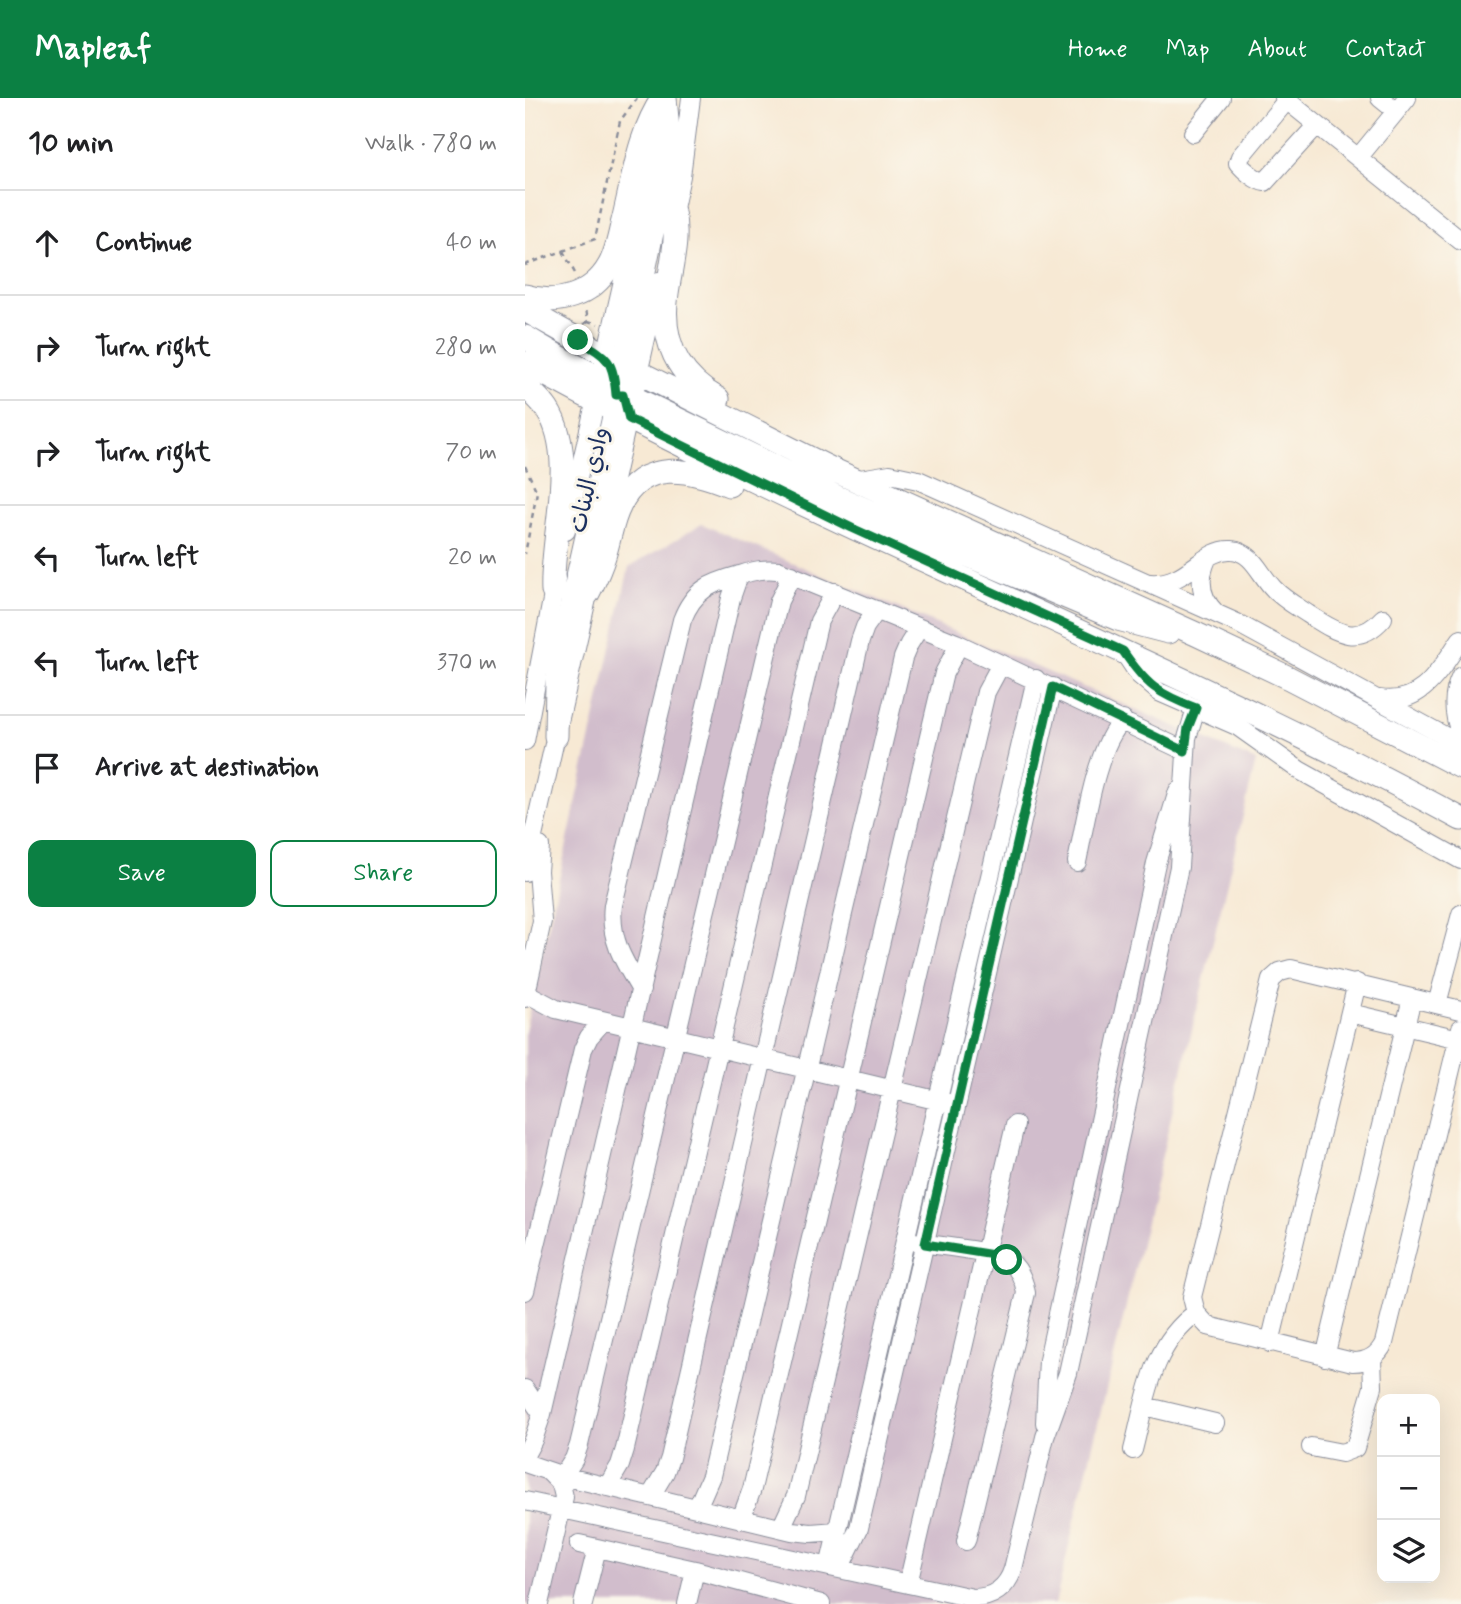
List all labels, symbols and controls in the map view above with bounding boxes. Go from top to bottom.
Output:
text: Mapleaf [35,27,151,71]
text: Home [1068,34,1128,65]
text: Map [1166,34,1210,65]
text: About [1248,34,1307,65]
text: Contact [1345,34,1426,65]
text: 10 min [28,124,114,163]
text: Walk · 780 m [365,129,497,159]
icon: ahead [28,224,66,262]
text: Continue [95,226,192,260]
text: 40 m [446,228,497,258]
route end [562,324,593,355]
icon: right [28,329,66,367]
text: Turn right [95,331,211,365]
text: 280 m [435,333,497,363]
street label: وادي البنات [563,424,617,536]
icon: right [28,434,66,472]
text: Turn right [95,436,211,470]
text: 70 m [445,438,497,468]
icon: left [28,539,66,577]
text: Turn left [95,541,199,575]
text: 20 m [448,543,497,573]
icon: left [28,644,66,682]
text: Turn left [95,646,199,680]
text: 370 m [437,648,497,678]
icon: arrive [28,749,66,787]
text: Arrive at destination [95,751,319,785]
button: Save [28,840,256,907]
button: Share [270,840,497,907]
route start [991,1244,1022,1275]
map controls [1377,1394,1440,1583]
button: + [1377,1394,1440,1457]
button: − [1377,1457,1440,1520]
button: layers [1377,1520,1440,1583]

